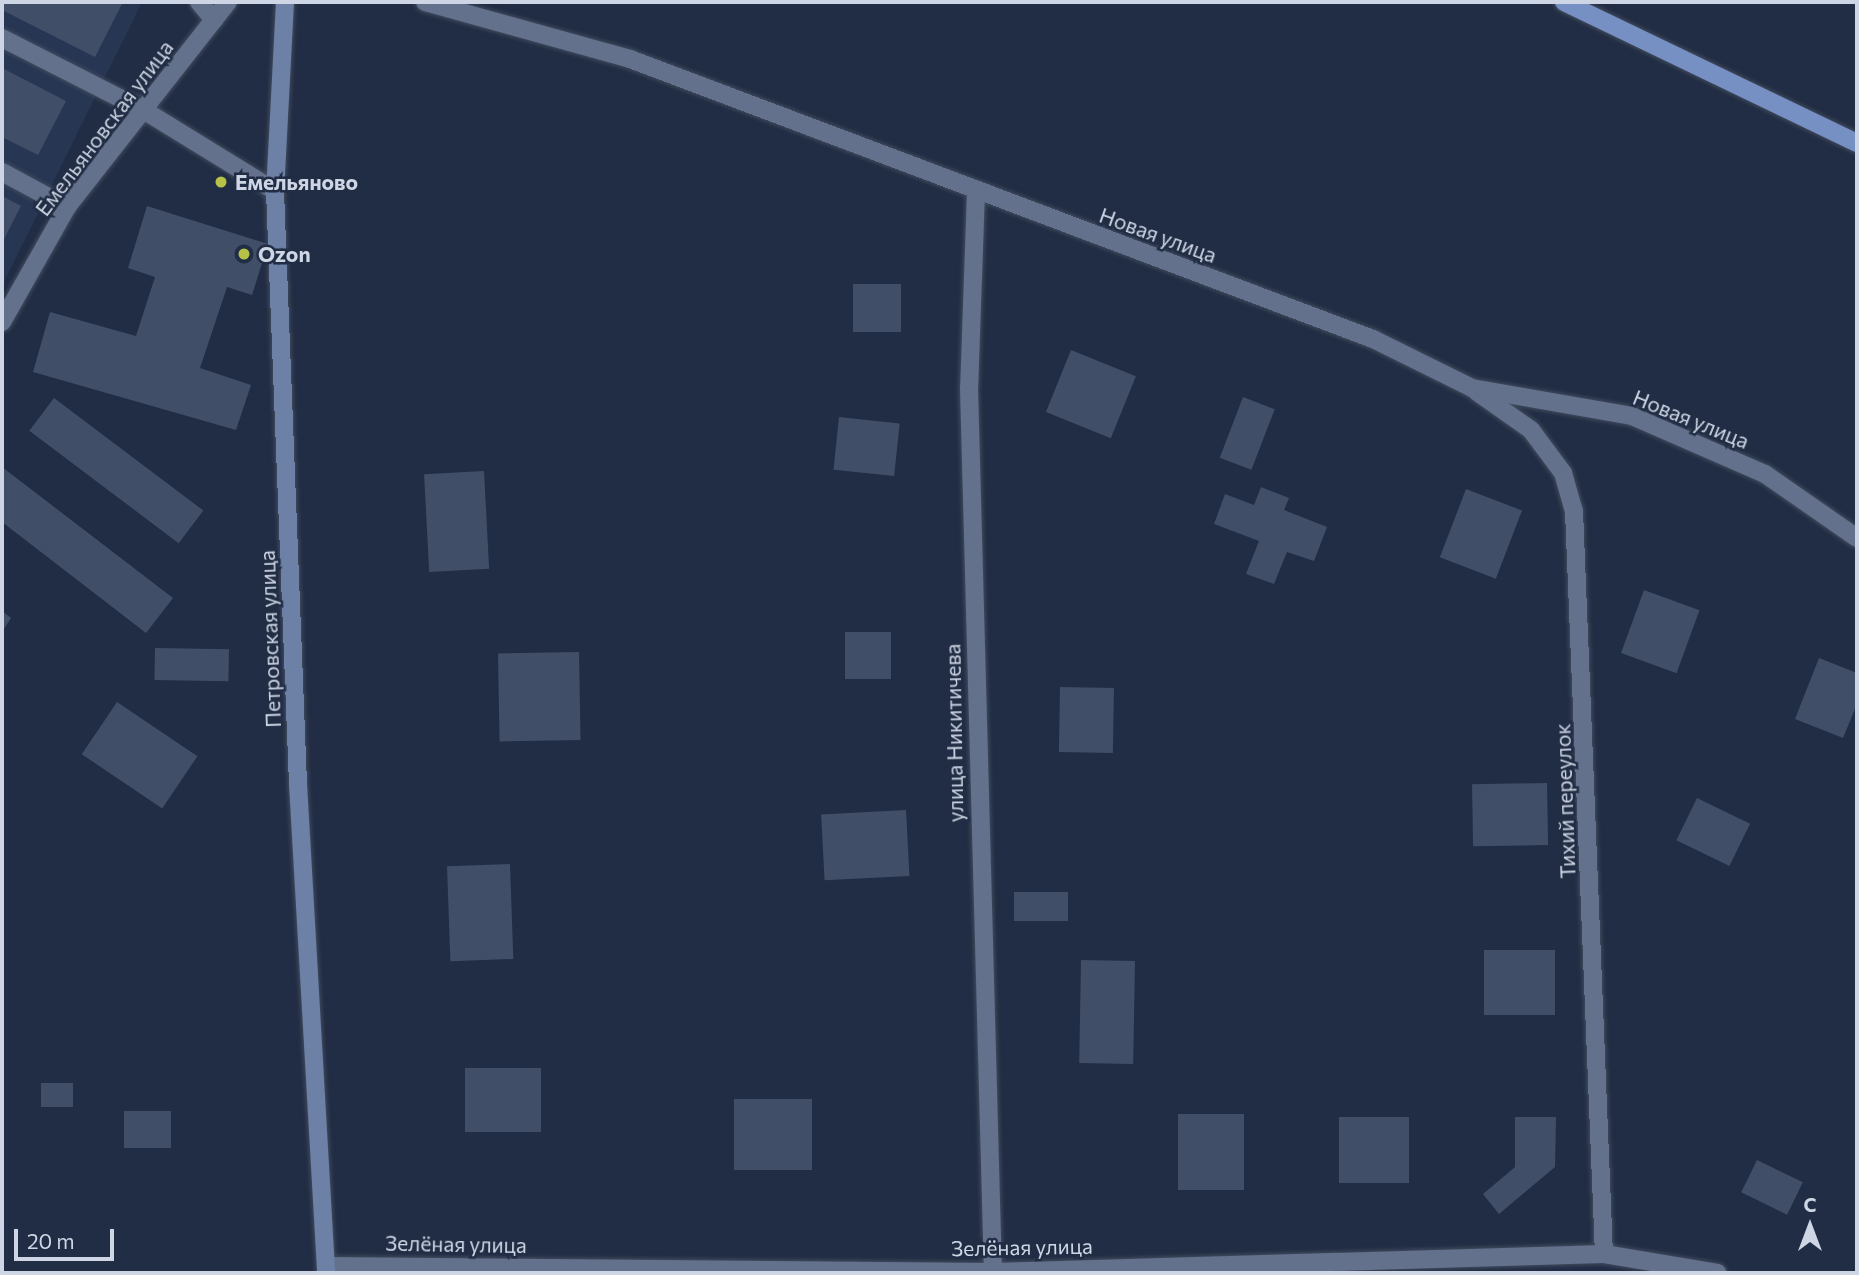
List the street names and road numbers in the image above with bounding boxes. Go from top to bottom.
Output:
street label: Емельяновская улица [30,35,178,221]
street label: Новая улица [1096,202,1220,268]
street label: Новая улица [1629,384,1753,454]
street label: Петровская улица [254,550,286,728]
street label: улица Никитичева [940,643,968,823]
street label: Тихий переулок [1550,723,1580,879]
street label: Зелёная улица [385,1230,527,1258]
street label: Зелёная улица [951,1233,1093,1261]

